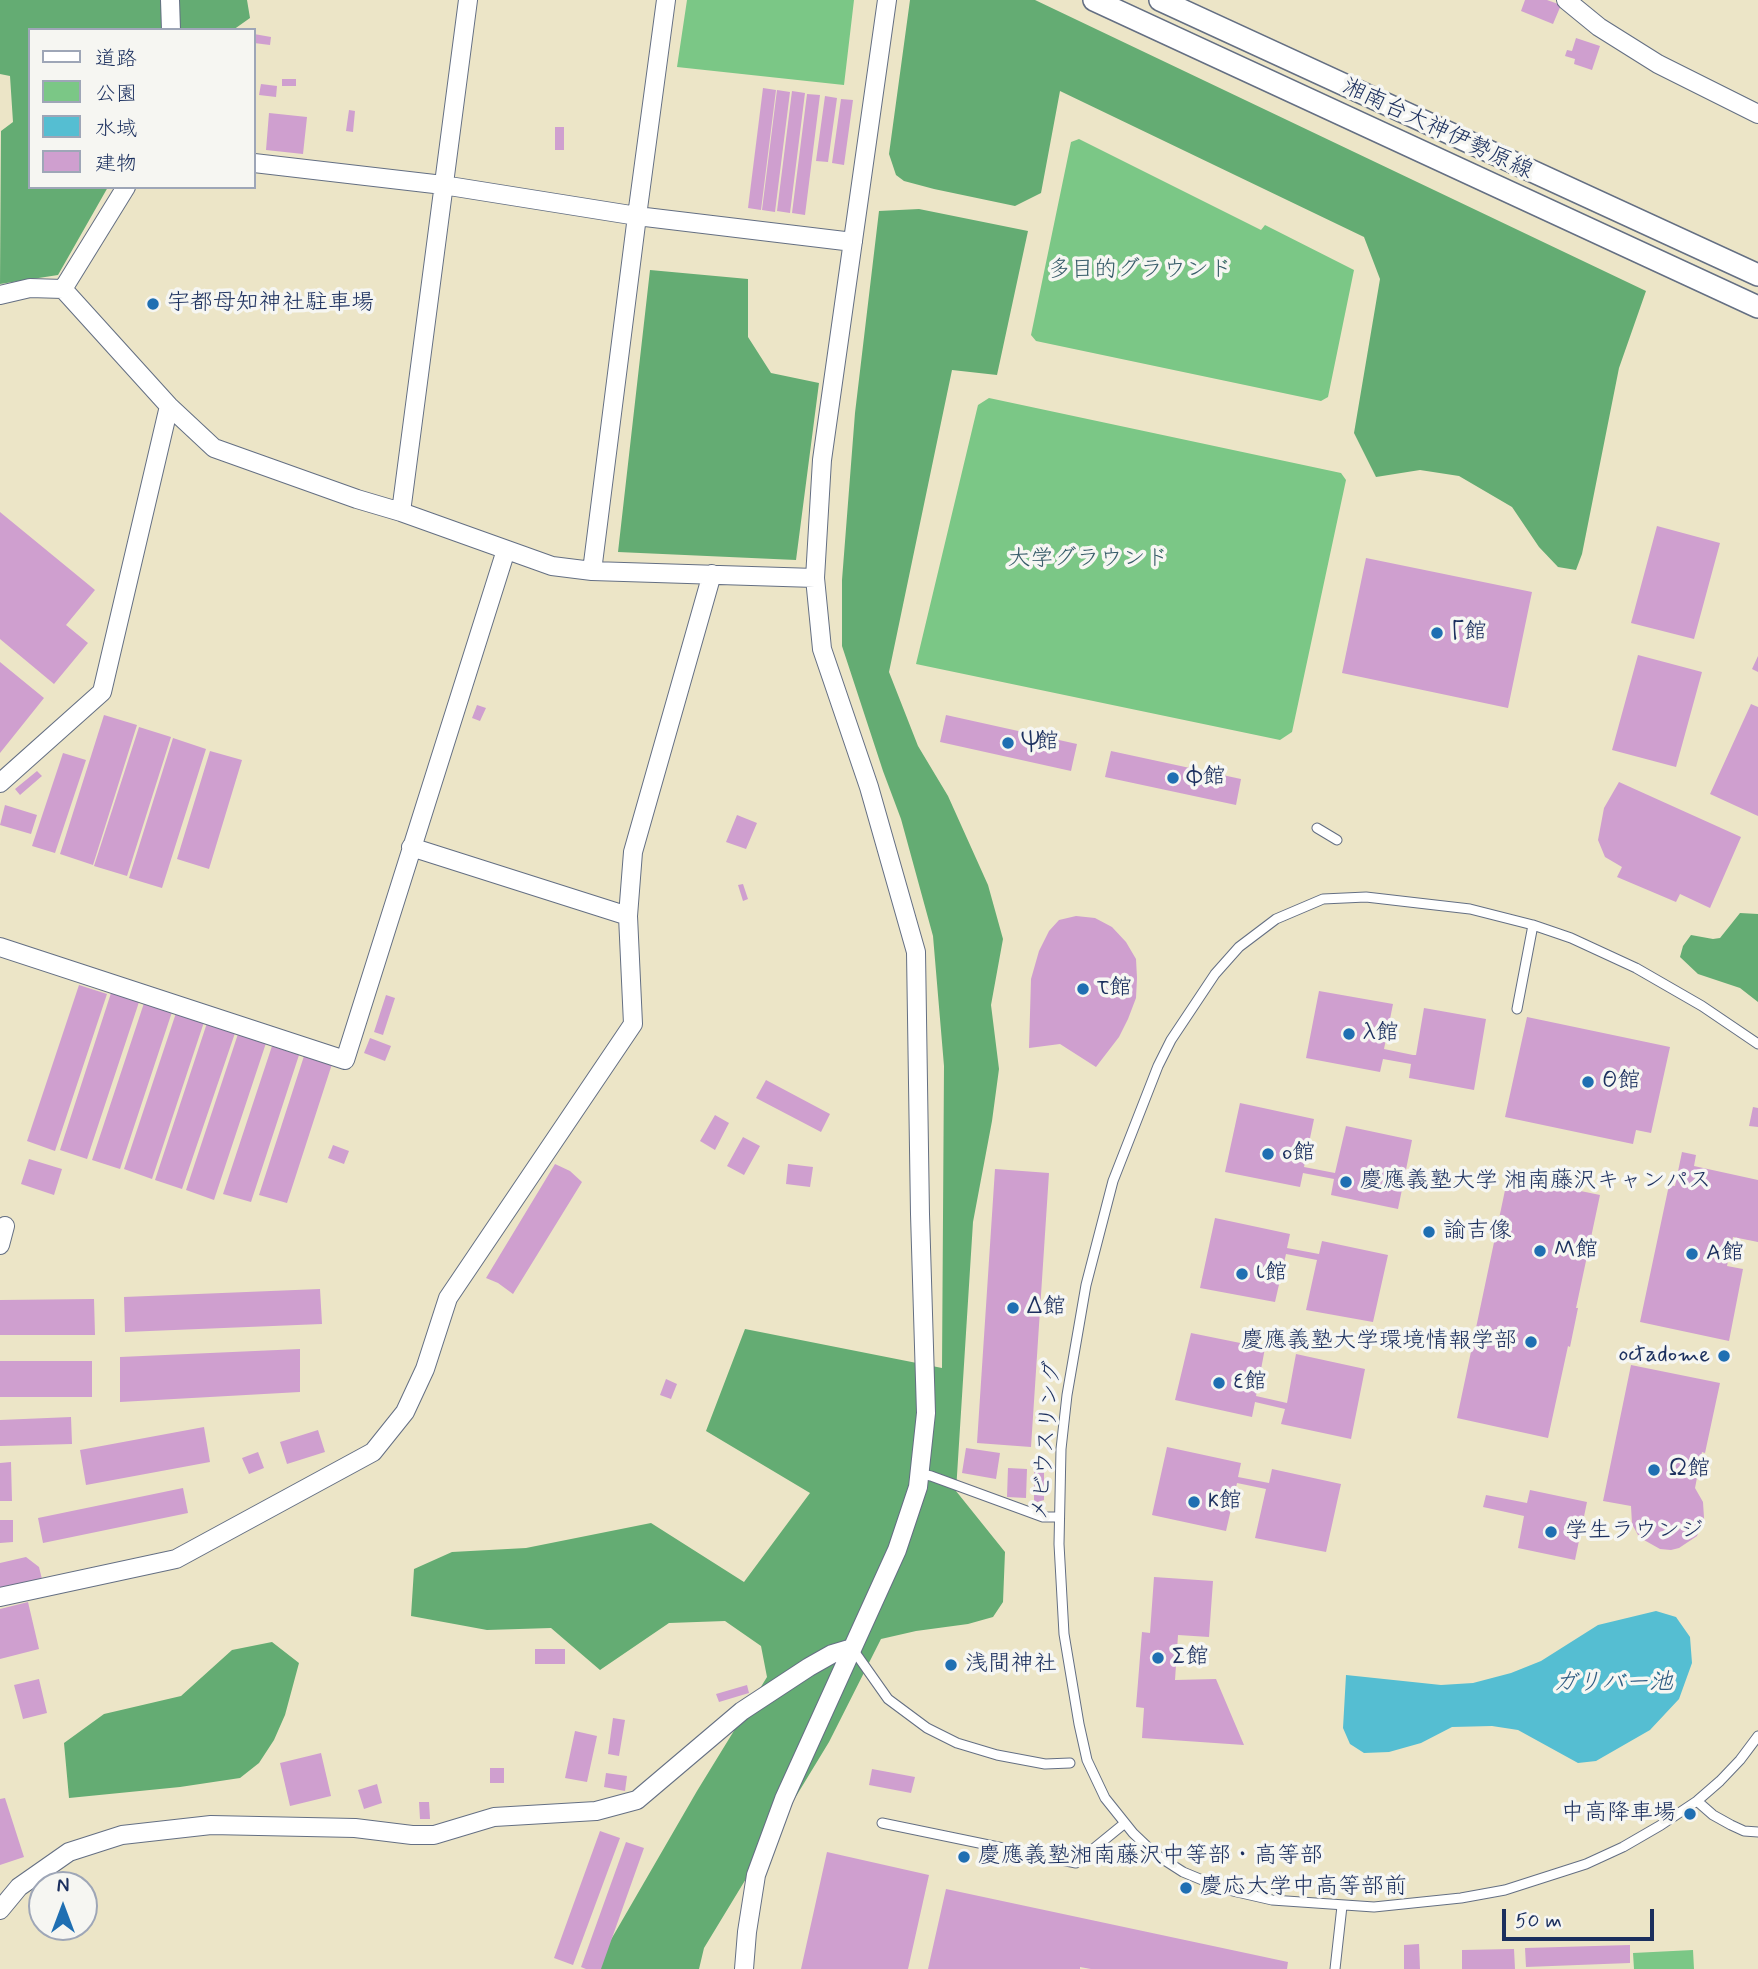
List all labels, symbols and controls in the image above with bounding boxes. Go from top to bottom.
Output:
legend [28,28,256,189]
text: 道路 [95,45,137,73]
street label: 湘南台大神伊勢原線 [1337,74,1537,186]
text: 公園 [95,80,137,108]
text: 水域 [95,115,137,143]
text: 建物 [95,150,137,178]
park label: 多目的グラウンド [1048,257,1232,285]
place label: 宇都母知神社駐車場 [167,290,374,318]
marker: 宇都母知神社駐車場 [145,296,161,312]
park label: 大学グラウンド [1008,546,1168,574]
place label: Γ館 [1451,619,1487,647]
marker: Γ館 [1429,625,1445,641]
place label: Ψ館 [1022,729,1059,757]
marker: Ψ館 [1000,735,1016,751]
place label: Φ館 [1187,764,1226,792]
marker: Φ館 [1165,770,1181,786]
place label: τ館 [1097,975,1132,1003]
marker: τ館 [1075,981,1091,997]
place label: λ館 [1363,1020,1399,1048]
marker: λ館 [1341,1026,1357,1042]
place label: Θ館 [1602,1068,1641,1096]
marker: Θ館 [1580,1074,1596,1090]
place label: ο館 [1282,1140,1315,1168]
marker: ο館 [1260,1146,1276,1162]
place label: 慶應義塾大学 湘南藤沢キャンパス [1360,1168,1711,1196]
marker: 慶應義塾大学 湘南藤沢キャンパス [1338,1174,1354,1190]
place label: 諭吉像 [1443,1218,1512,1246]
marker: 諭吉像 [1421,1224,1437,1240]
place label: Μ館 [1554,1237,1598,1265]
place label: A館 [1706,1240,1744,1268]
marker: Μ館 [1532,1243,1548,1259]
marker: A館 [1684,1246,1700,1262]
place label: ι館 [1256,1260,1287,1288]
marker: ι館 [1234,1266,1250,1282]
place label: Δ館 [1027,1294,1066,1322]
marker: Δ館 [1005,1300,1021,1316]
place label: 慶應義塾大学環境情報学部 [1241,1328,1517,1356]
marker: 慶應義塾大学環境情報学部 [1523,1334,1539,1350]
place label: octadome [1619,1342,1710,1370]
marker: octadome [1716,1348,1732,1364]
street label: メビウスリング [1027,1360,1069,1522]
place label: ε館 [1233,1369,1267,1397]
marker: ε館 [1211,1375,1227,1391]
place label: Ω館 [1668,1456,1710,1484]
marker: Ω館 [1646,1462,1662,1478]
place label: κ館 [1208,1488,1242,1516]
marker: κ館 [1186,1494,1202,1510]
place label: 学生ラウンジ [1565,1518,1703,1546]
marker: 学生ラウンジ [1543,1524,1559,1540]
place label: Σ館 [1172,1644,1209,1672]
marker: Σ館 [1150,1650,1166,1666]
place label: 浅間神社 [965,1651,1057,1679]
marker: 浅間神社 [943,1657,959,1673]
water label: ガリバー池 [1553,1670,1673,1698]
place label: 中高降車場 [1561,1800,1676,1828]
marker: 中高降車場 [1682,1806,1698,1822]
place label: 慶應義塾湘南藤沢中等部・高等部 [978,1843,1323,1871]
marker: 慶應義塾湘南藤沢中等部・高等部 [956,1849,972,1865]
north arrow [28,1871,98,1941]
text: N [57,1874,69,1899]
place label: 慶応大学中高等部前 [1200,1874,1407,1902]
marker: 慶応大学中高等部前 [1178,1880,1194,1896]
scale bar [1506,1896,1658,1940]
text: 50 m [1515,1907,1562,1935]

